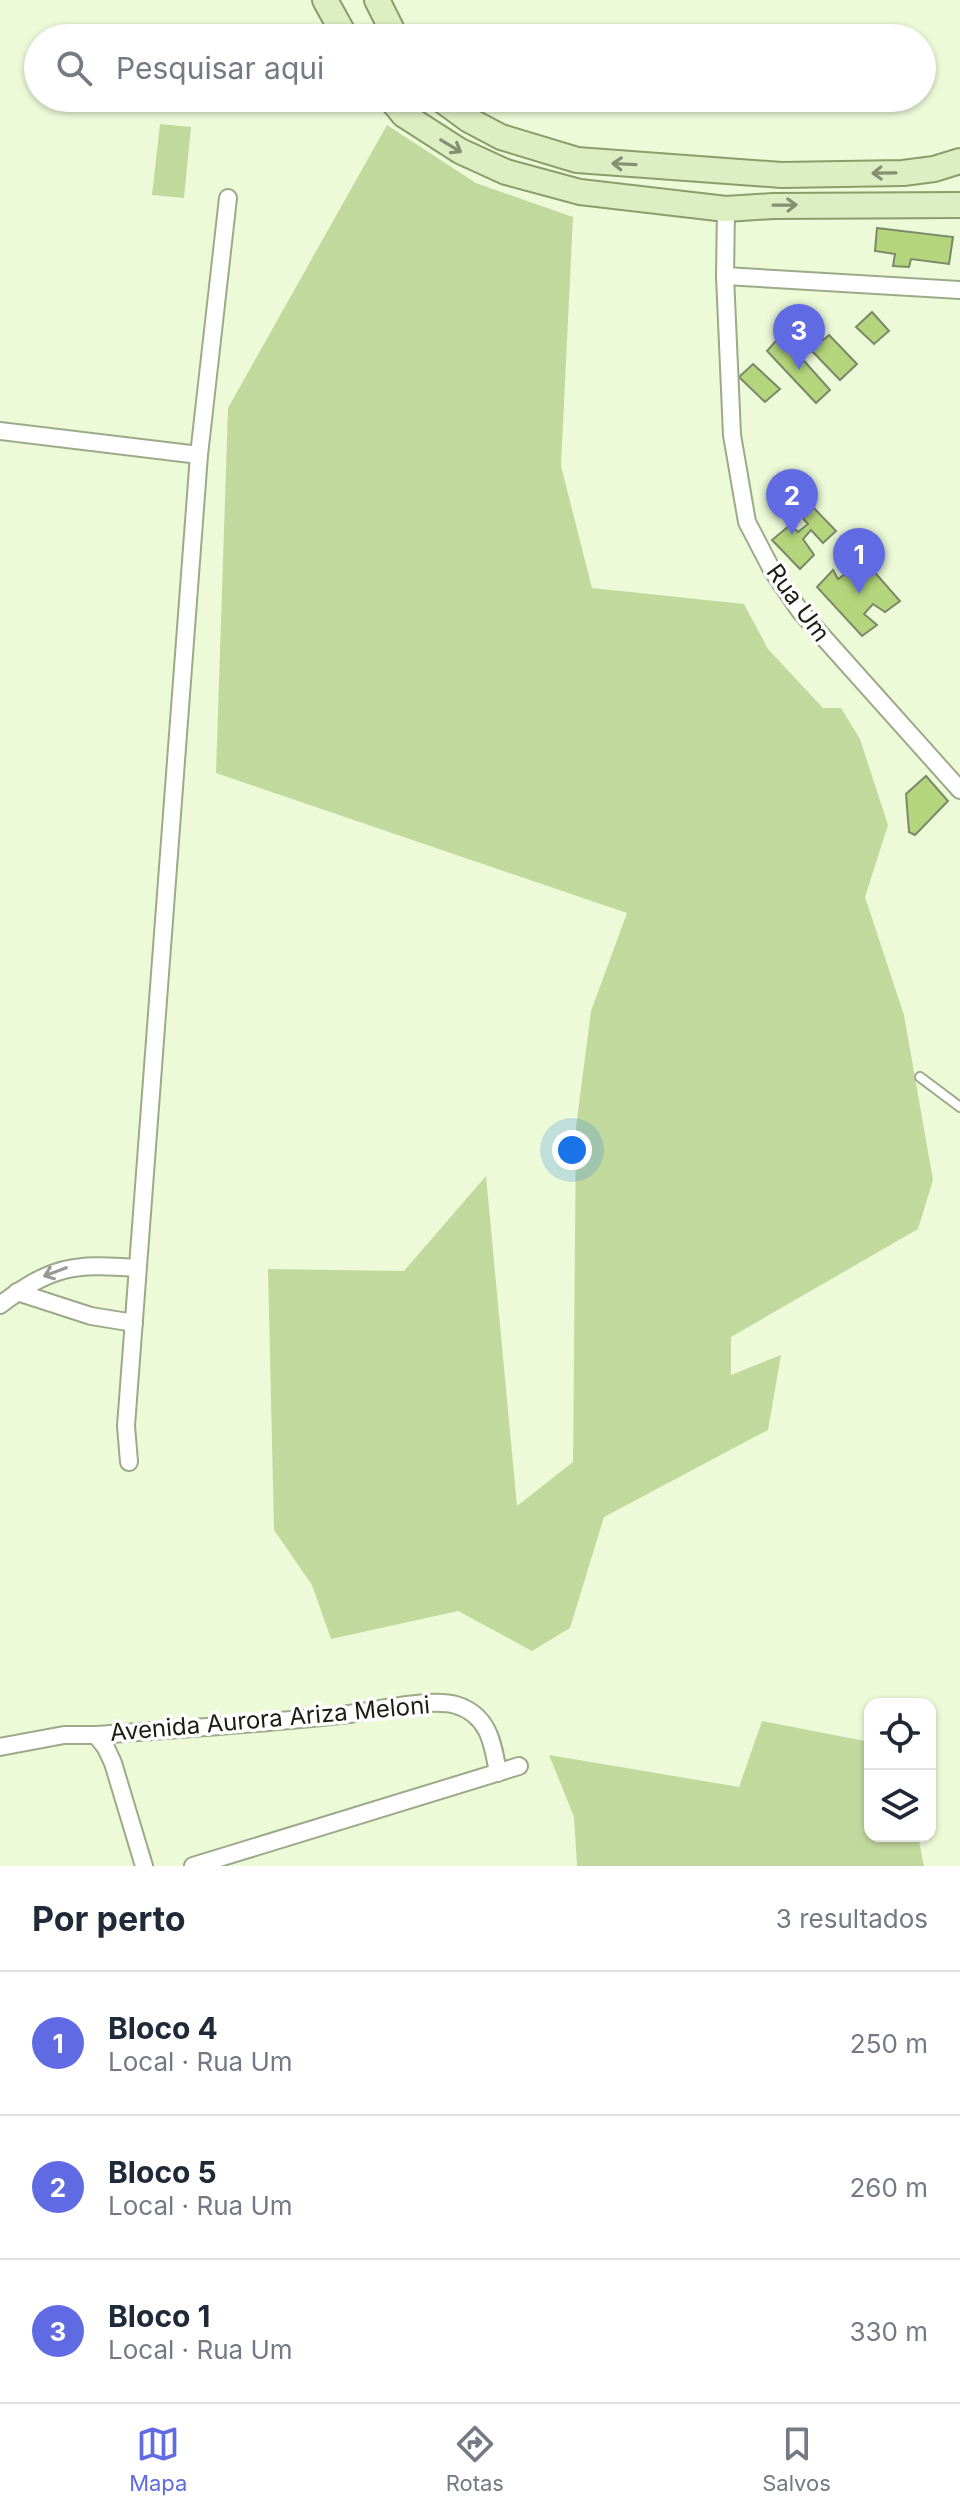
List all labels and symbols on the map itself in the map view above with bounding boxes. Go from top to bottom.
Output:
one-way arrow [439,138,462,154]
one-way arrow [611,157,638,172]
one-way arrow [871,166,898,181]
one-way arrow [771,198,798,213]
pin: 3 [773,304,825,370]
pin: 2 [766,469,818,535]
pin: 1 [833,528,885,594]
street label: Rua Um [761,558,836,647]
your location [552,1130,592,1170]
one-way arrow [43,1266,68,1280]
street label: Avenida Aurora Ariza Meloni [109,1690,431,1747]

